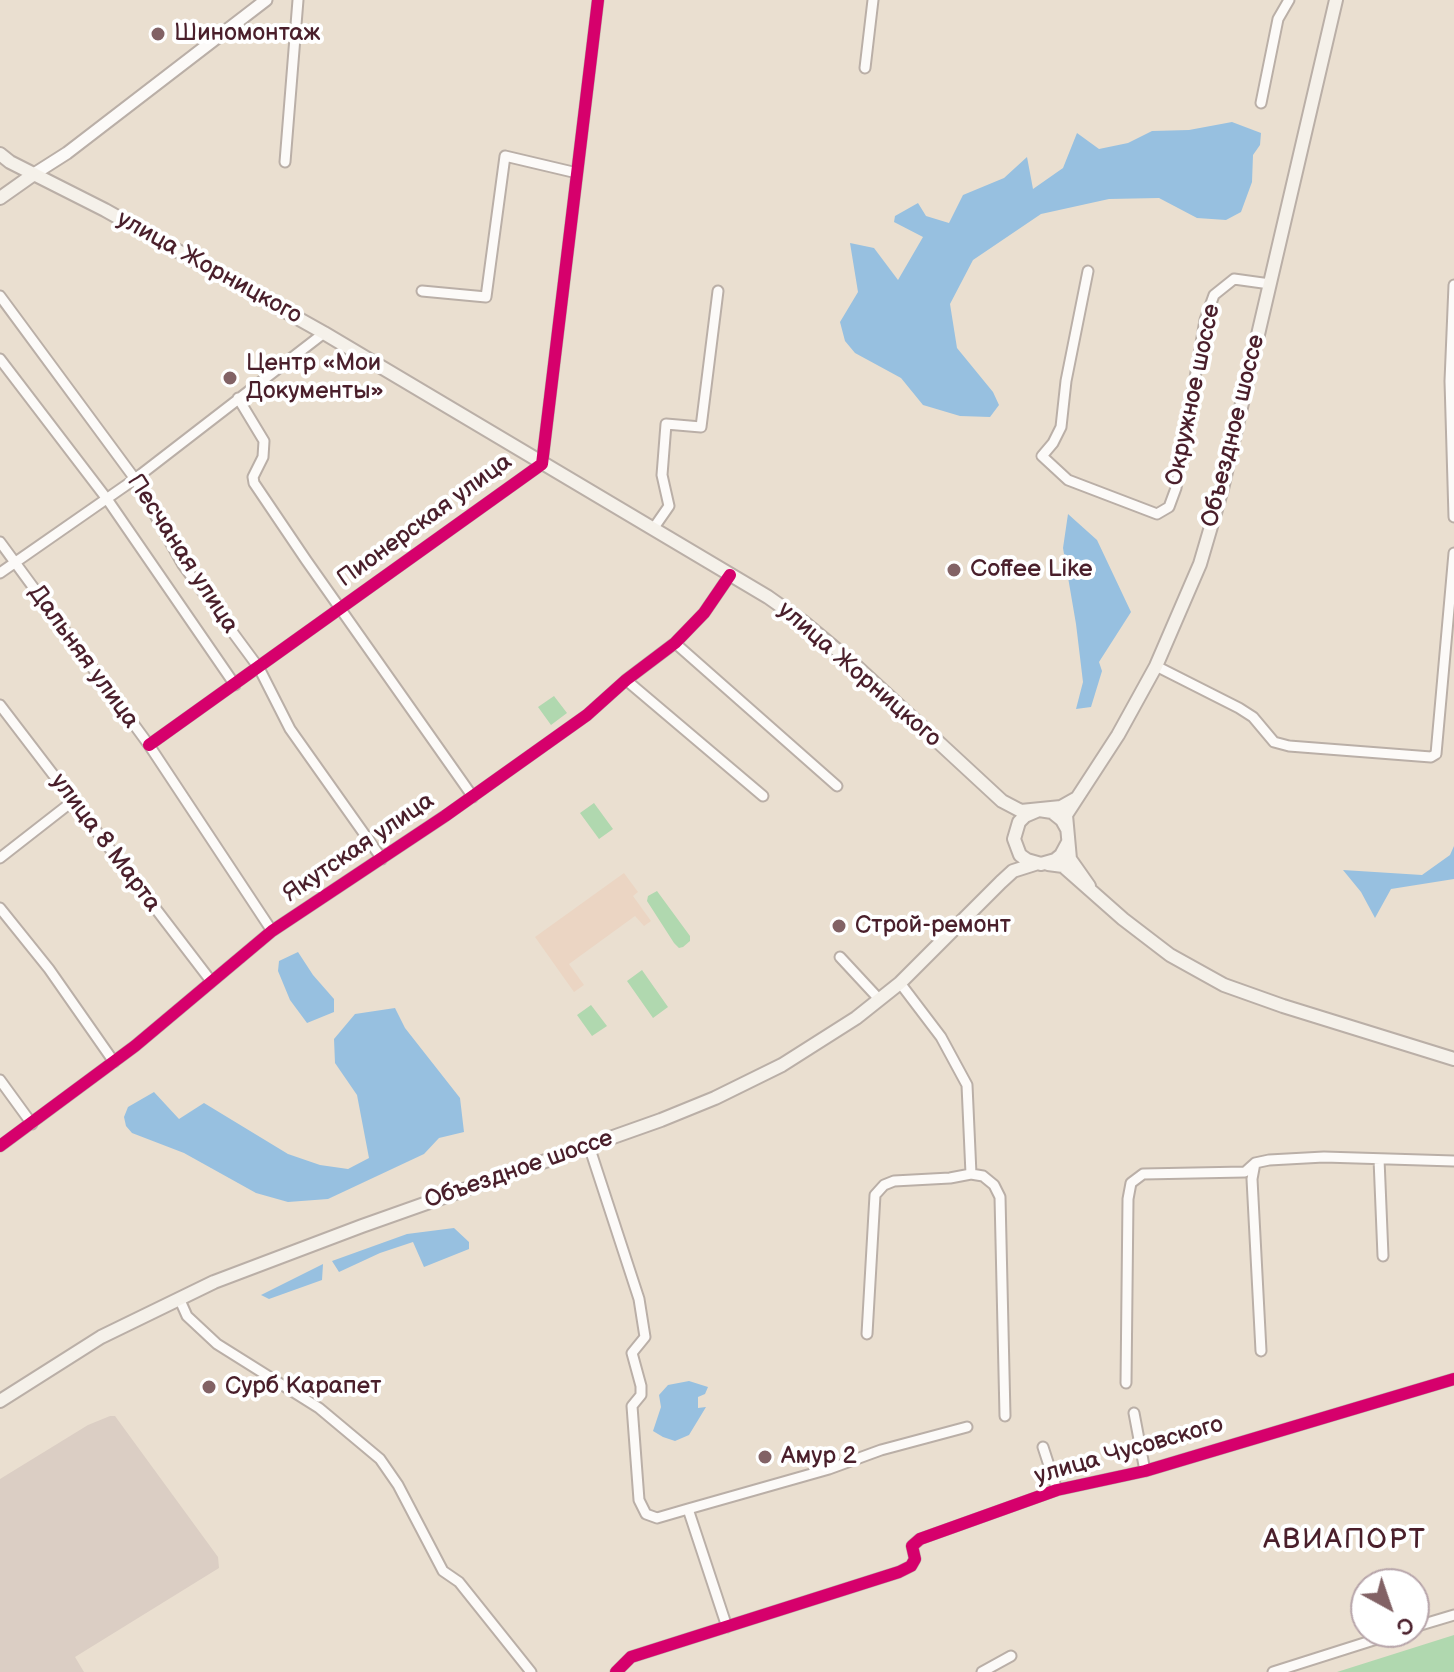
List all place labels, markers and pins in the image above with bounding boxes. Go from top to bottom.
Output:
place label: Шиномонтаж [174,20,320,48]
marker: Шиномонтаж [149,25,167,43]
place label: Центр «Мои Документы» [246,350,384,406]
marker: Центр «Мои Документы» [221,369,239,387]
place label: Coffee Like [970,556,1093,584]
marker: Coffee Like [945,561,963,579]
place label: Строй-ремонт [855,912,1011,940]
marker: Строй-ремонт [830,917,848,935]
place label: Сурб Карапет [225,1373,381,1401]
marker: Сурб Карапет [200,1378,218,1396]
place label: Амур 2 [781,1443,857,1471]
marker: Амур 2 [756,1448,774,1466]

